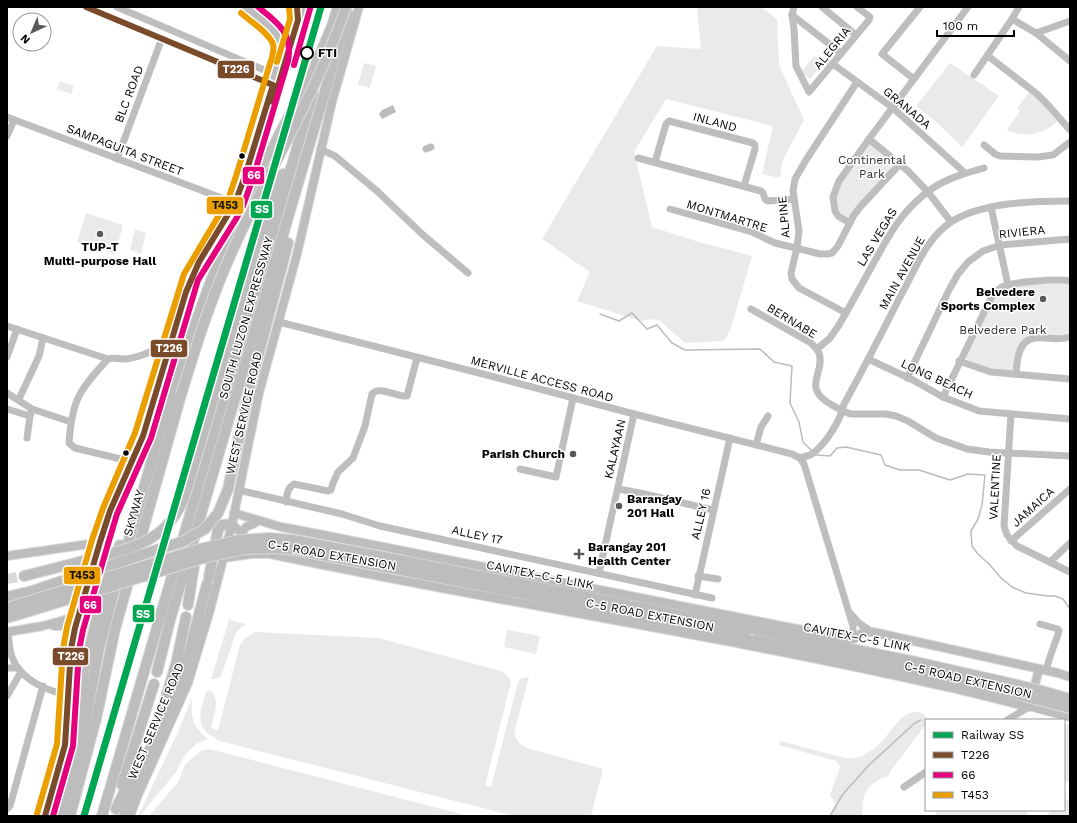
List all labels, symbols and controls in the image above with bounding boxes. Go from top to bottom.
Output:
north arrow [12,12,52,52]
scale bar [937,12,1014,38]
text: 100 m [943,19,978,33]
street label: ALEGRIA [811,24,853,72]
text: N [18,31,33,46]
marker: FTI [300,46,314,60]
place label: FTI [318,46,337,60]
line badge: T226 [217,60,255,79]
street label: BLC ROAD [112,63,146,125]
text: T226 [222,63,250,76]
street label: GRANADA [880,84,934,132]
street label: INLAND [691,109,739,135]
street label: SAMPAGUITA STREET [65,121,185,179]
unlabelled marker [237,151,247,161]
park label: Continental Park [838,153,906,181]
line badge: 66 [242,166,265,185]
text: 66 [247,169,261,182]
street label: ALPINE [775,195,793,239]
line badge: T453 [206,196,244,215]
street label: MONTMARTRE [685,197,770,235]
text: T453 [212,199,239,212]
line badge: SS [250,200,273,219]
text: SS [255,203,269,216]
street label: LAS VEGAS [854,205,900,269]
street label: RIVIERA [998,223,1046,241]
marker: TUP-T Multi-purpose Hall [95,229,105,239]
street label: MAIN AVENUE [876,234,928,312]
street label: SOUTH LUZON EXPRESSWAY [216,235,276,401]
place label: TUP-T Multi-purpose Hall [44,240,156,268]
place label: Belvedere Sports Complex [941,285,1035,313]
marker: Belvedere Sports Complex [1038,294,1048,304]
street label: BERNABE [765,301,820,342]
park label: Belvedere Park [959,323,1047,337]
line badge: T226 [150,339,188,358]
text: T226 [155,342,183,355]
street label: WEST SERVICE ROAD [223,350,265,476]
street label: MERVILLE ACCESS ROAD [469,353,615,405]
street label: LONG BEACH [899,356,975,402]
street label: KALAYAAN [601,418,629,480]
place label: Parish Church [482,447,565,461]
unlabelled marker [121,448,131,458]
marker: Parish Church [568,449,578,459]
street label: VALENTINE [986,453,1004,520]
street label: JAMAICA [1009,484,1057,530]
street label: ALLEY 16 [688,487,714,541]
street label: SKYWAY [121,488,147,538]
place label: Barangay 201 Hall [627,492,682,520]
marker: Barangay 201 Hall [614,501,624,511]
street label: ALLEY 17 [450,523,504,547]
street label: C-5 ROAD EXTENSION [267,537,397,573]
place label: Barangay 201 Health Center [588,540,671,568]
marker: Barangay 201 Health Center [573,548,585,560]
street label: CAVITEX–C-5 LINK [485,558,595,592]
line badge: T453 [63,566,101,585]
text: T453 [69,569,96,582]
line badge: 66 [79,595,102,614]
street label: C-5 ROAD EXTENSION [585,596,715,634]
text: 66 [83,599,97,612]
line badge: SS [132,604,155,623]
text: SS [136,608,150,621]
street label: CAVITEX–C-5 LINK [802,620,912,654]
line badge: T226 [52,647,89,666]
text: T226 [57,650,85,663]
street label: C-5 ROAD EXTENSION [903,659,1033,701]
street label: WEST SERVICE ROAD [125,661,187,781]
legend [925,719,1065,811]
text: Railway SS [961,728,1024,742]
text: T226 [961,748,990,762]
text: 66 [961,768,976,782]
text: T453 [961,788,989,802]

